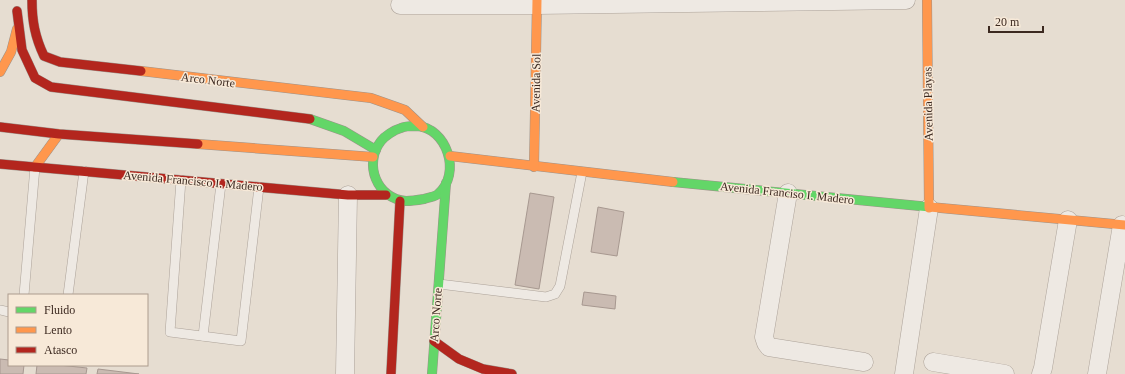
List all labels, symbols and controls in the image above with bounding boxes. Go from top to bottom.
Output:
scale bar [989,8,1043,34]
text: 20 m [995,15,1020,29]
street label: Avenida Sol [528,53,544,113]
street label: Avenida Playas [920,67,936,141]
street label: Arco Norte [180,70,236,90]
street label: Avenida Francisco I. Madero [123,168,263,194]
street label: Avenida Franciso I. Madero [719,179,855,207]
street label: Arco Norte [427,287,445,343]
legend [8,294,148,366]
text: Fluido [44,303,75,317]
text: Lento [44,323,72,337]
text: Atasco [44,343,77,357]

